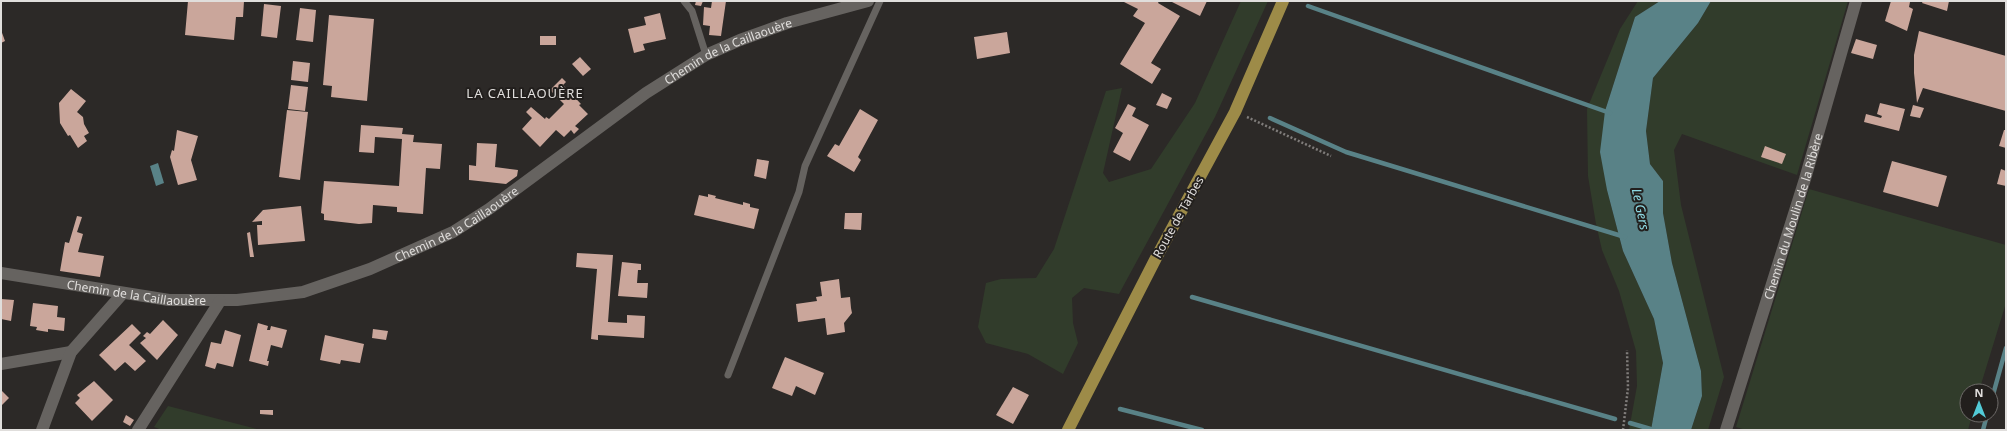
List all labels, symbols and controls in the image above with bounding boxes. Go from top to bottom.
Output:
street label: Chemin de la Caillaouère [661,14,794,88]
district label: LA CAILLAOUÈRE [466,84,584,102]
street label: Chemin du Moulin de la Ribère [1759,131,1826,302]
street label: Route de Tarbes [1149,173,1208,261]
street label: Chemin de la Caillaouère [392,182,522,266]
water label: Le Gers [1628,186,1654,232]
street label: Chemin de la Caillaouère [66,275,206,309]
north arrow [1959,383,1999,423]
text: N [1975,385,1983,400]

